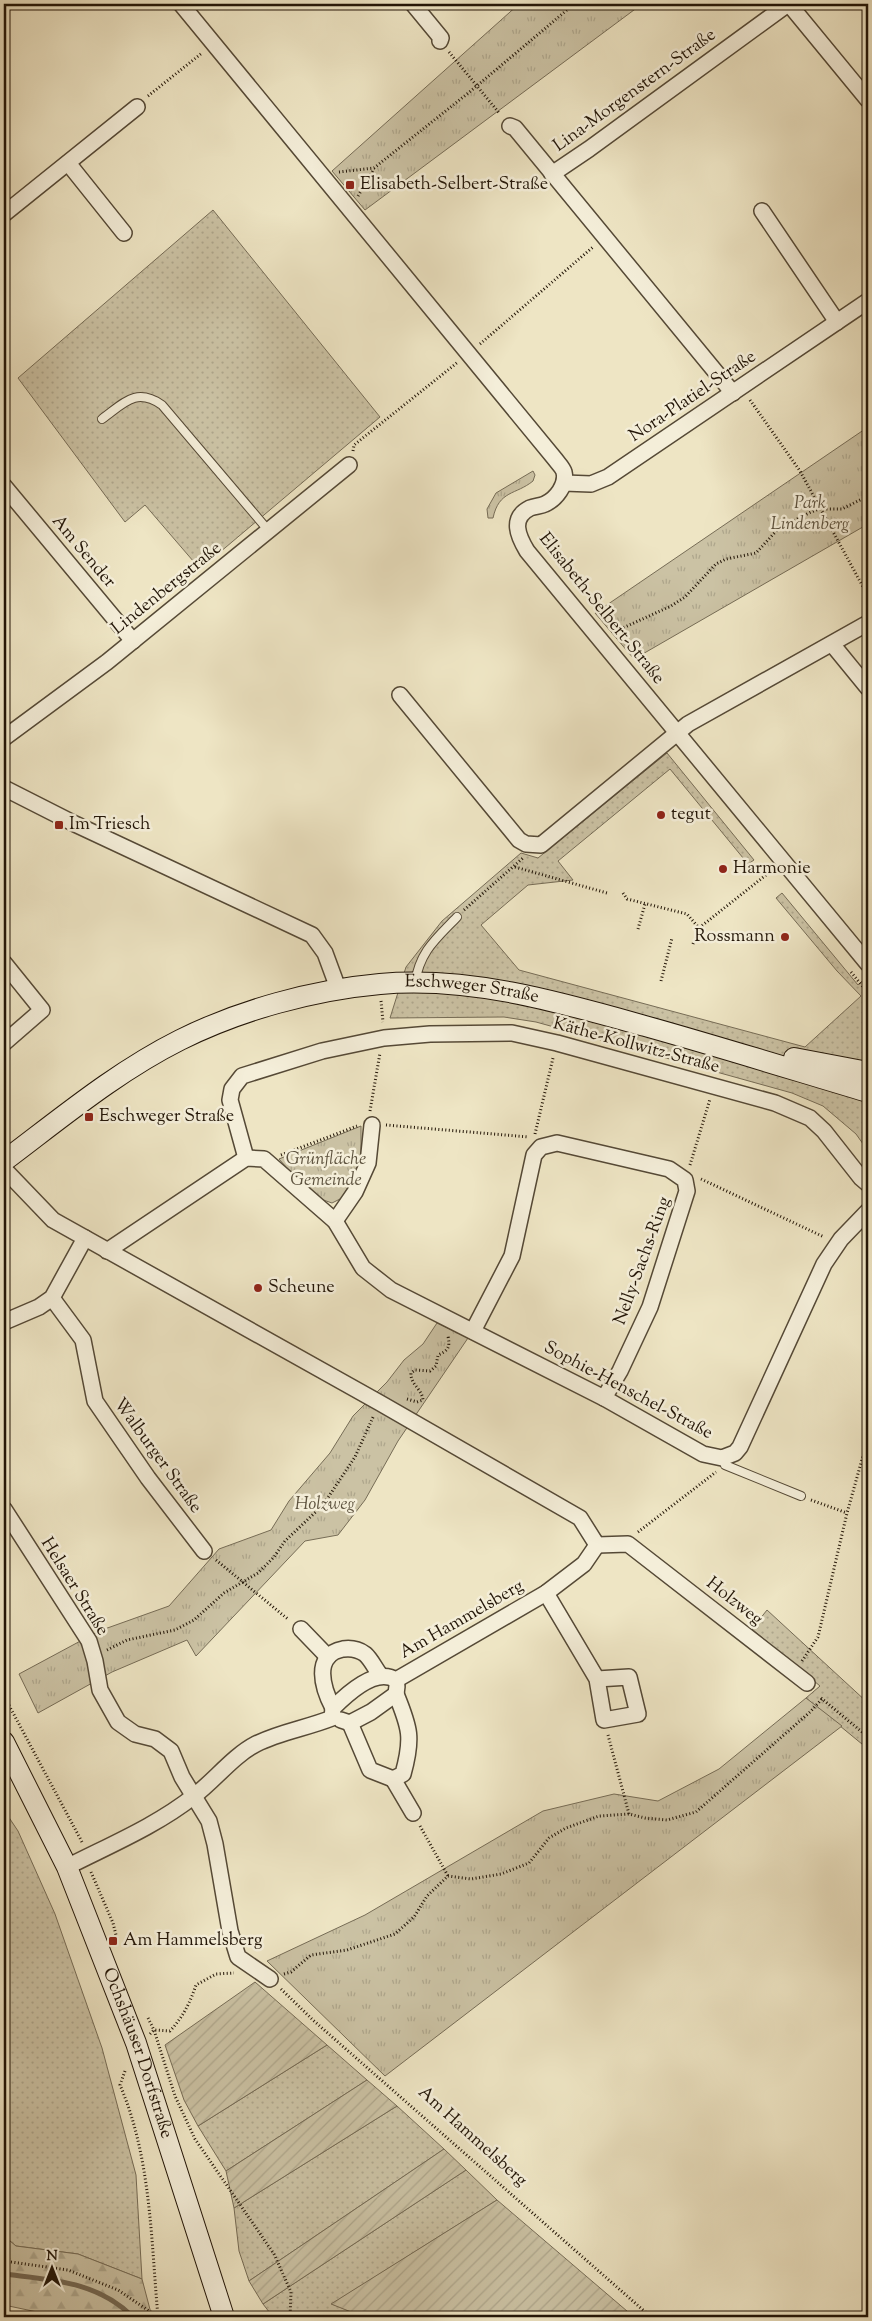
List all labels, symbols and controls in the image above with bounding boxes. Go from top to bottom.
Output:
street label: Lina-Morgenstern-Straße [548,23,722,159]
place label: Elisabeth-Selbert-Straße [360,172,548,198]
marker: Elisabeth-Selbert-Straße [344,179,356,191]
street label: Nora-Platiel-Straße [624,345,762,449]
park label: Park Lindenberg [770,491,850,538]
street label: Am Sender [45,510,121,594]
street label: Elisabeth-Selbert-Straße [532,528,670,690]
street label: Lindenbergstraße [106,536,228,642]
place label: tegut [671,802,711,828]
marker: tegut [655,809,667,821]
place label: Im Triesch [69,812,151,838]
marker: Im Triesch [53,819,65,831]
place label: Harmonie [733,856,811,882]
marker: Harmonie [717,863,729,875]
place label: Rossmann [694,924,775,950]
marker: Rossmann [779,931,791,943]
street label: Eschweger Straße [404,969,541,1011]
street label: Käthe-Kollwitz-Straße [550,1011,722,1081]
place label: Eschweger Straße [99,1104,234,1130]
marker: Eschweger Straße [83,1111,95,1123]
park label: Grünfläche Gemeinde [286,1147,366,1194]
street label: Nelly-Sachs-Ring [608,1193,678,1329]
place label: Scheune [268,1275,335,1301]
marker: Scheune [252,1282,264,1294]
street label: Sophie-Henschel-Straße [539,1335,717,1447]
street label: Walburger Straße [106,1393,208,1519]
park label: Holzweg [295,1492,355,1518]
street label: Helsaer Straße [33,1533,115,1641]
street label: Holzweg [700,1571,768,1633]
street label: Am Hammelsberg [395,1574,529,1666]
place label: Am Hammelsberg [123,1928,263,1954]
marker: Am Hammelsberg [107,1935,119,1947]
street label: Ochshäuser Dorfstraße [95,1964,179,2142]
street label: Am Hammelsberg [411,2081,533,2193]
north arrow [28,2244,78,2294]
text: N [46,2247,58,2267]

